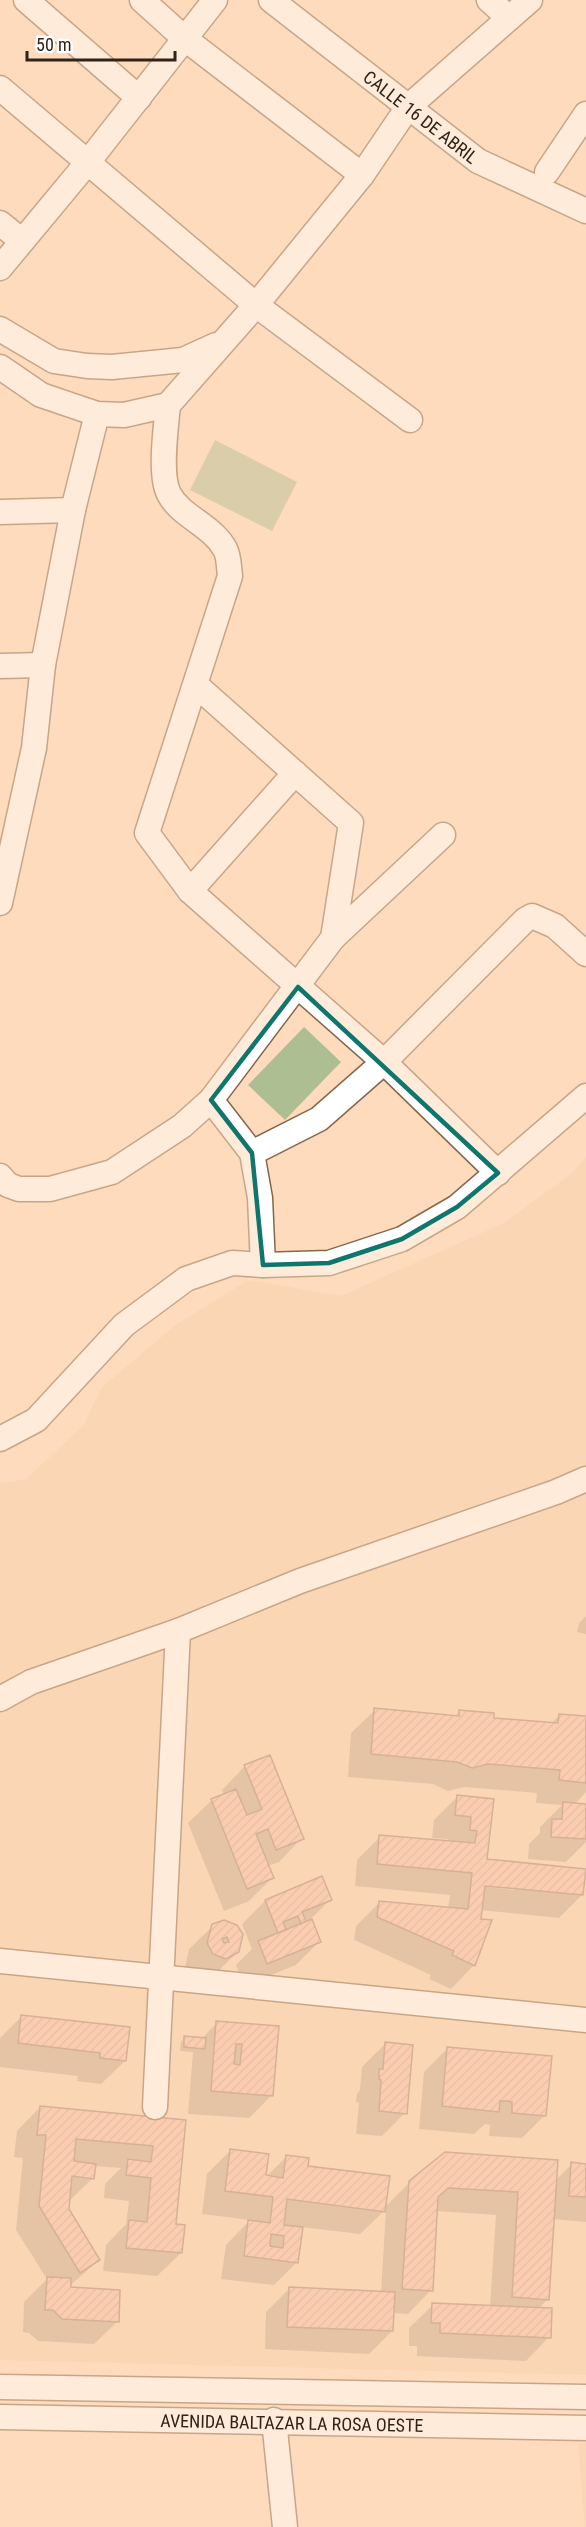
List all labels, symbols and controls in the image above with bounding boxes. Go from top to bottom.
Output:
scale bar [27,24,176,62]
text: 50 m [36,34,71,55]
street label: CALLE 16 DE ABRIL [360,66,483,168]
street label: AVENIDA BALTAZAR LA ROSA OESTE [160,2410,424,2435]

